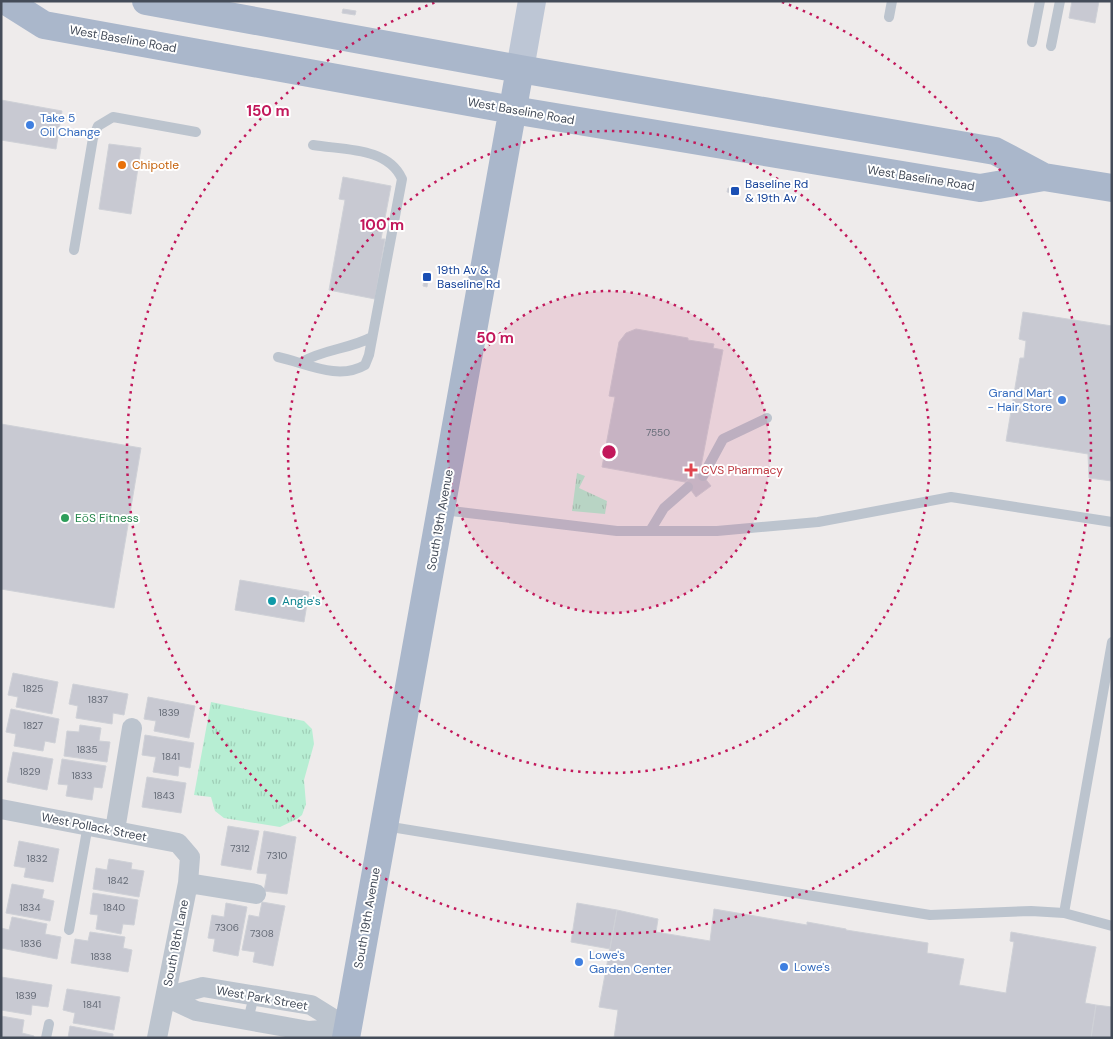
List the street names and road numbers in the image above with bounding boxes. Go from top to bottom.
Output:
street label: West Baseline Road [68,22,178,56]
street label: West Baseline Road [466,94,576,128]
street label: West Baseline Road [866,162,976,194]
street label: South 19th Avenue [423,468,457,572]
street label: West Pollack Street [40,809,148,845]
street label: South 19th Avenue [350,866,384,970]
street label: South 18th Lane [160,898,192,988]
street label: West Park Street [215,982,309,1014]

